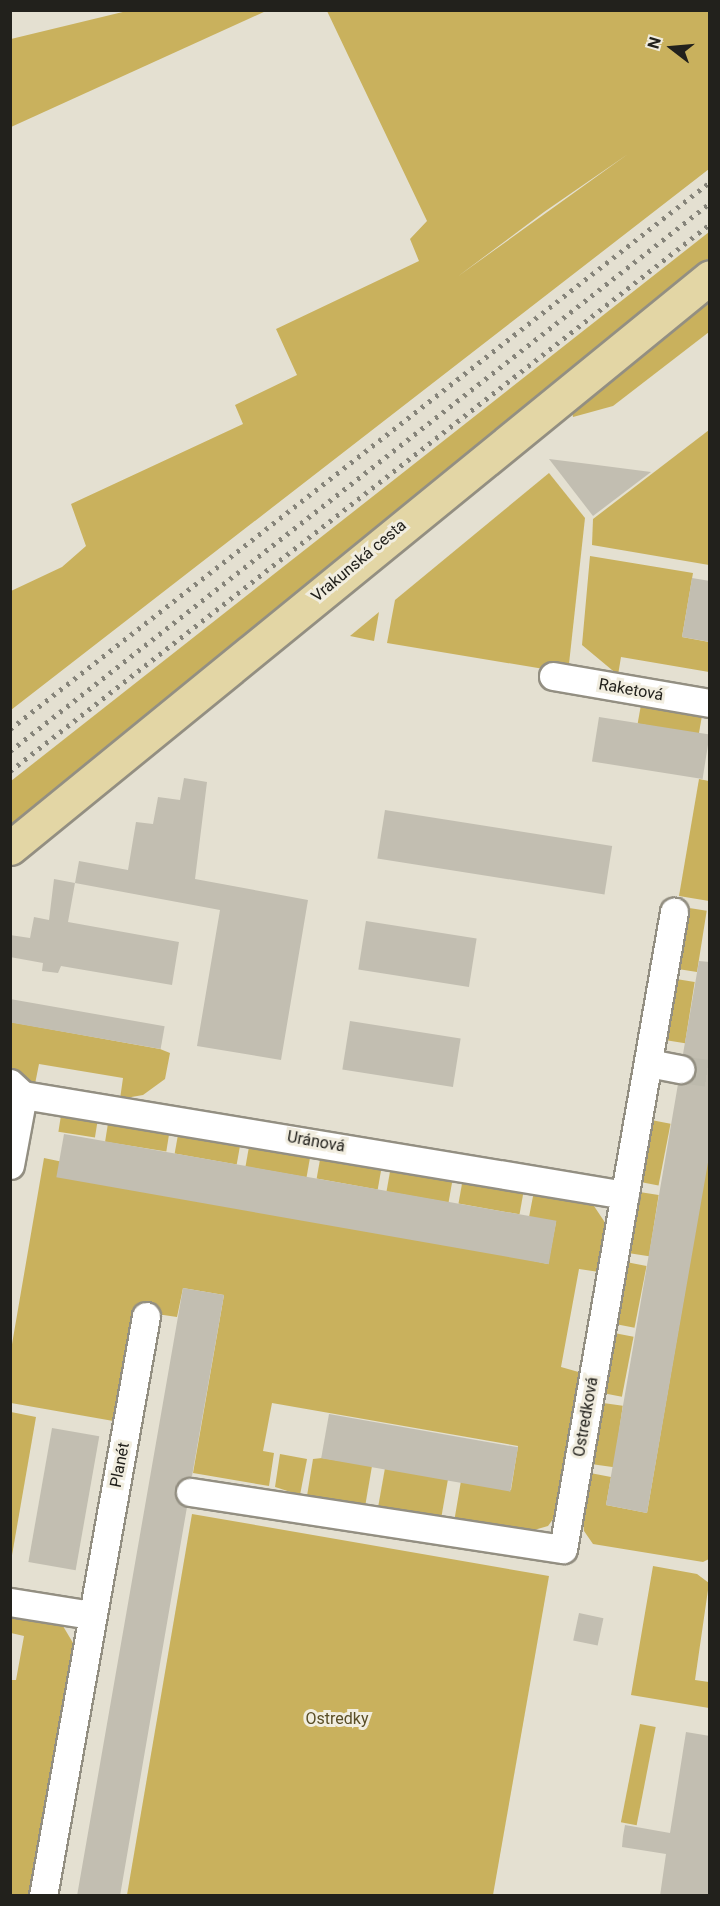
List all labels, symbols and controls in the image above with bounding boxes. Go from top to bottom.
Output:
north arrow [642,18,702,78]
text: N [644,35,665,51]
street label: Vrakunská cesta [308,516,410,606]
street label: Raketová [597,675,665,705]
street label: Uránová [286,1127,346,1157]
street label: Ostredková [570,1376,602,1458]
street label: Planét [106,1441,134,1489]
park label: Ostredky [306,1709,368,1729]

